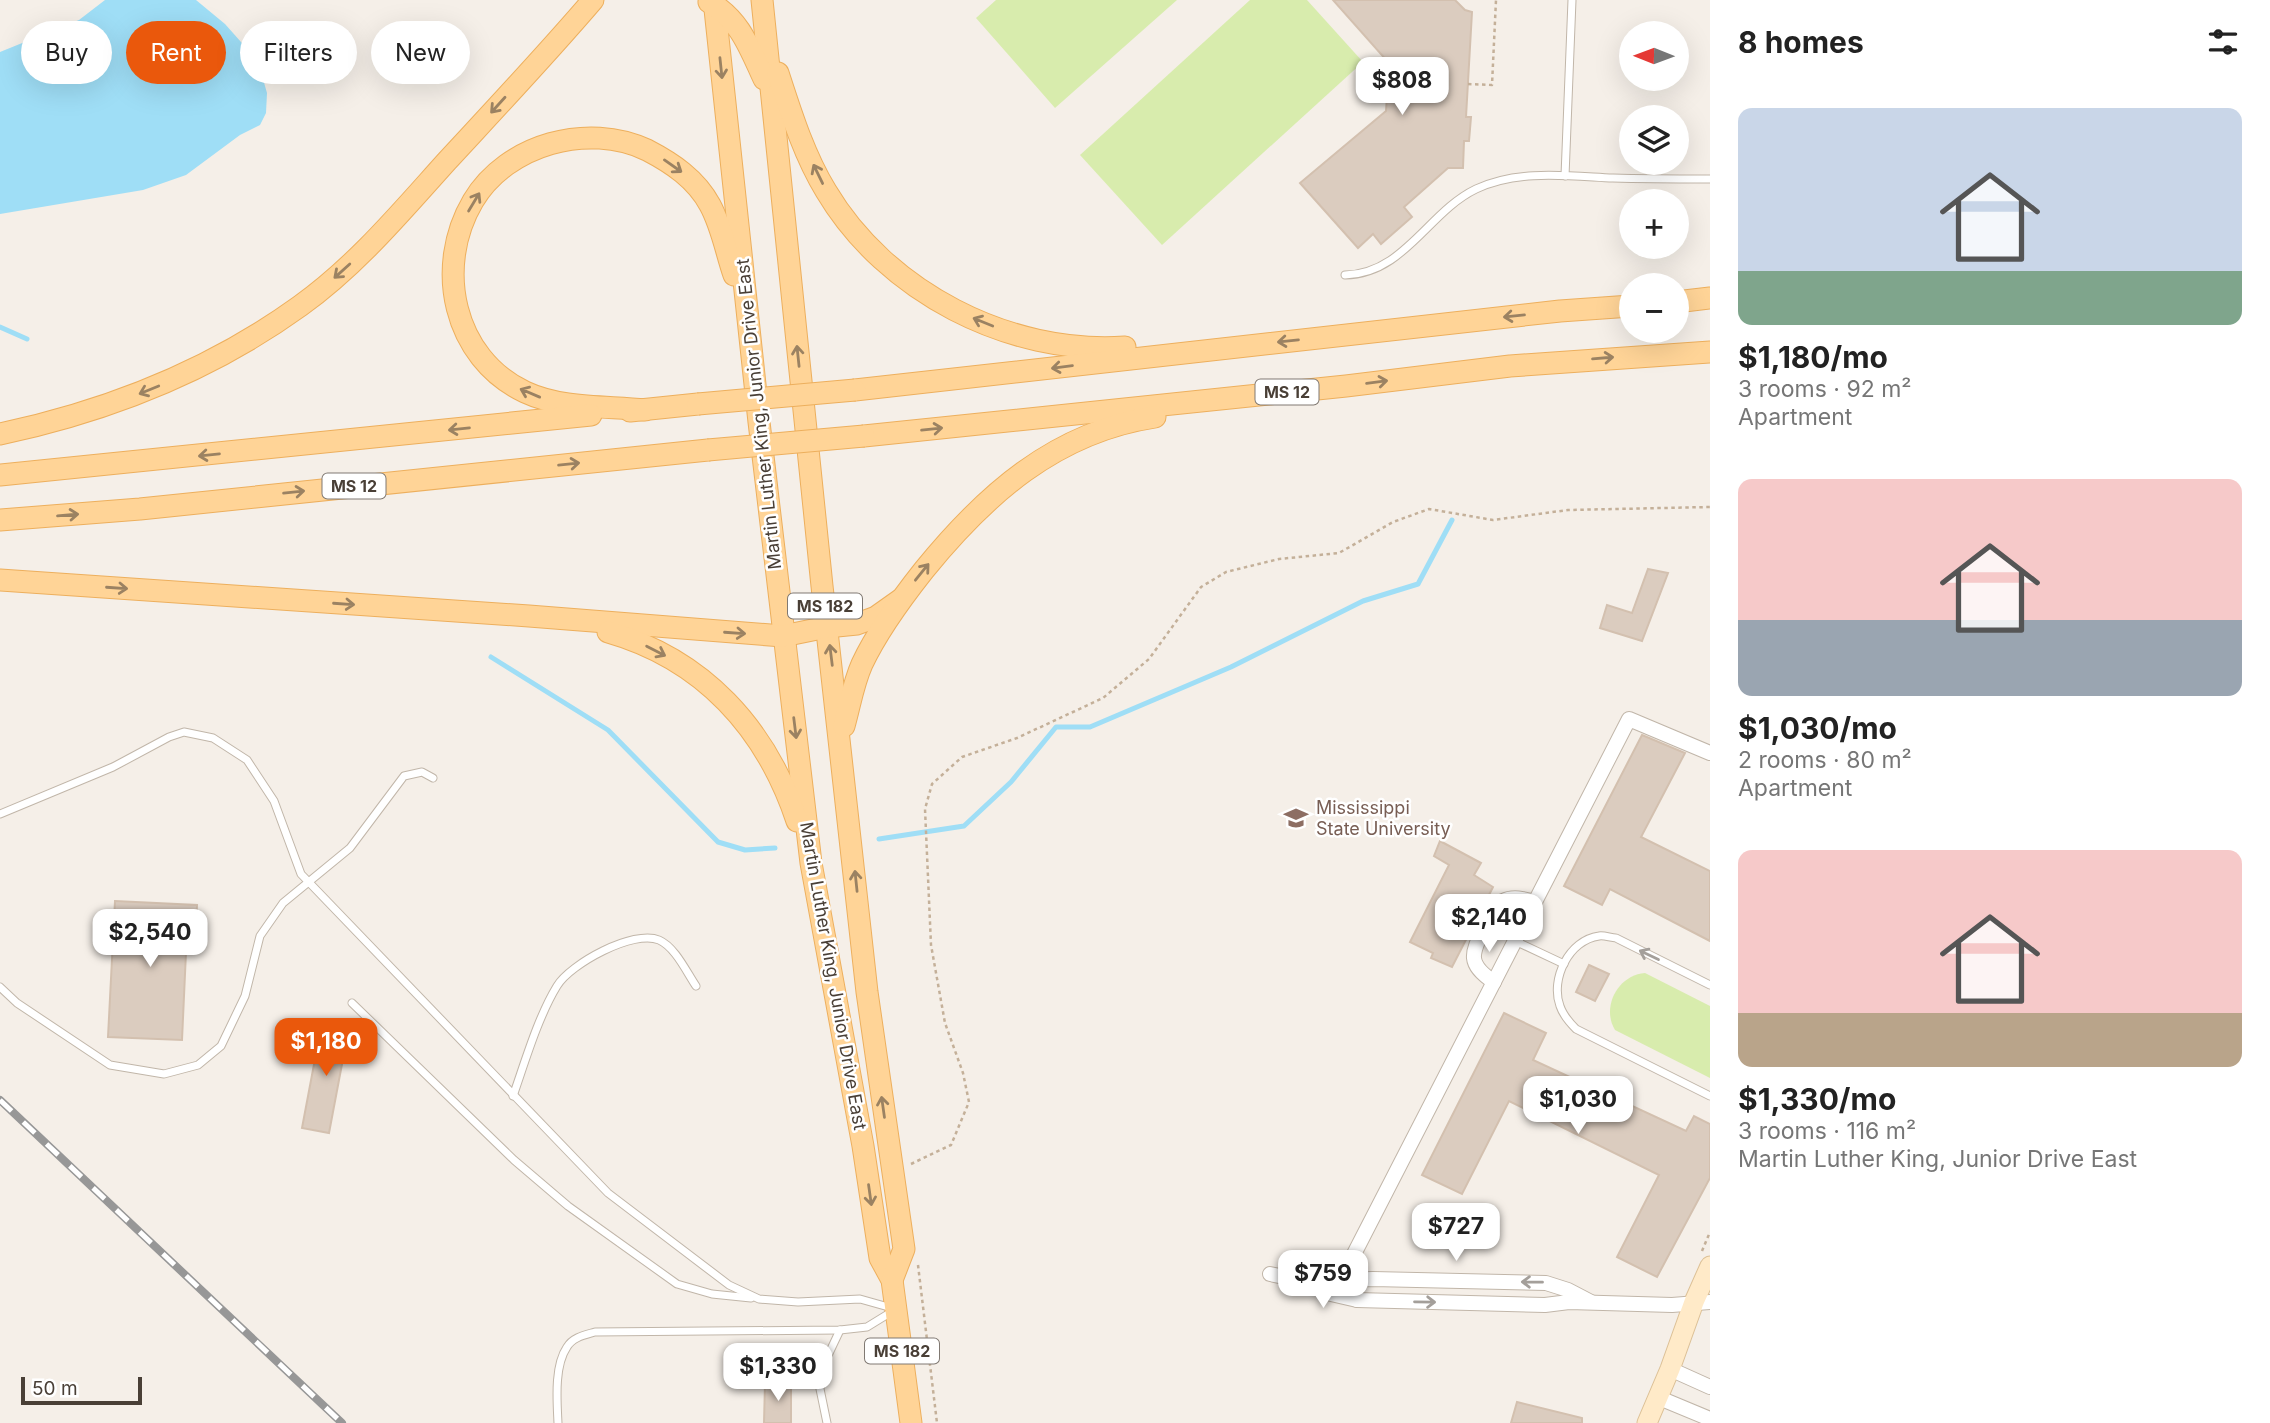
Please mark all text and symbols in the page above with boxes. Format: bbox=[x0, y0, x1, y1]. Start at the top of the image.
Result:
chip: Buy bbox=[21, 21, 112, 84]
chip: Rent bbox=[126, 21, 226, 84]
chip: Filters bbox=[240, 21, 357, 84]
chip: New bbox=[371, 21, 470, 84]
north arrow bbox=[1619, 21, 1689, 91]
map controls bbox=[1619, 21, 1689, 343]
icon: filters bbox=[2204, 23, 2242, 61]
text: 8 homes bbox=[1738, 24, 1864, 60]
one-way arrow bbox=[715, 56, 728, 79]
pin: $808 bbox=[1361, 58, 1443, 117]
text: $808 bbox=[1372, 66, 1432, 94]
one-way arrow bbox=[490, 96, 506, 114]
button: layers bbox=[1619, 105, 1689, 175]
icon: home bbox=[1927, 154, 2053, 280]
one-way arrow bbox=[663, 159, 682, 173]
one-way arrow bbox=[810, 164, 824, 185]
button: + bbox=[1619, 189, 1689, 259]
one-way arrow bbox=[467, 193, 481, 213]
street label: Martin Luther King, Junior Drive East bbox=[732, 258, 785, 570]
one-way arrow bbox=[333, 263, 351, 279]
button: − bbox=[1619, 273, 1689, 343]
one-way arrow bbox=[1503, 310, 1526, 323]
one-way arrow bbox=[973, 315, 995, 328]
one-way arrow bbox=[1277, 335, 1300, 348]
text: $1,180/mo bbox=[1738, 339, 1888, 375]
one-way arrow bbox=[791, 345, 804, 368]
one-way arrow bbox=[1591, 351, 1614, 364]
one-way arrow bbox=[1051, 360, 1074, 373]
text: 3 rooms · 92 m² bbox=[1738, 375, 1911, 403]
one-way arrow bbox=[1365, 376, 1388, 389]
road number: MS 12 bbox=[1256, 380, 1318, 404]
one-way arrow bbox=[139, 384, 161, 397]
one-way arrow bbox=[519, 386, 541, 399]
text: Apartment bbox=[1738, 403, 1852, 431]
one-way arrow bbox=[920, 422, 942, 435]
one-way arrow bbox=[449, 423, 471, 436]
one-way arrow bbox=[198, 449, 221, 462]
one-way arrow bbox=[558, 457, 580, 470]
road number: MS 12 bbox=[322, 474, 386, 499]
one-way arrow bbox=[283, 486, 305, 499]
one-way arrow bbox=[56, 508, 79, 521]
icon: home bbox=[1927, 525, 2053, 651]
one-way arrow bbox=[915, 564, 930, 582]
one-way arrow bbox=[105, 582, 128, 595]
road number: MS 182 bbox=[788, 594, 862, 618]
one-way arrow bbox=[332, 598, 355, 611]
one-way arrow bbox=[723, 627, 746, 640]
one-way arrow bbox=[824, 644, 837, 667]
one-way arrow bbox=[645, 645, 666, 659]
text: $1,030/mo bbox=[1738, 710, 1897, 746]
one-way arrow bbox=[788, 717, 801, 739]
text: 2 rooms · 80 m² bbox=[1738, 746, 1912, 774]
text: Apartment bbox=[1738, 774, 1852, 802]
place label: Mississippi State University bbox=[1316, 797, 1451, 839]
school or university icon: Mississippi State University bbox=[1282, 804, 1310, 832]
street label: Martin Luther King, Junior Drive East bbox=[796, 820, 871, 1132]
one-way arrow bbox=[849, 870, 862, 893]
pin: $2,140 bbox=[1432, 894, 1546, 954]
icon: home bbox=[1927, 896, 2053, 1022]
text: $2,140 bbox=[1451, 903, 1527, 931]
pin: $2,540 bbox=[93, 909, 207, 969]
text: $2,540 bbox=[109, 918, 191, 946]
one-way arrow bbox=[1639, 947, 1660, 961]
pin: $1,180 bbox=[269, 1018, 383, 1078]
text: $1,180 bbox=[291, 1027, 361, 1055]
pin: $1,030 bbox=[1521, 1076, 1635, 1136]
text: $1,330/mo bbox=[1738, 1081, 1896, 1117]
text: $1,030 bbox=[1539, 1085, 1617, 1113]
one-way arrow bbox=[877, 1096, 890, 1119]
text: 3 rooms · 116 m² bbox=[1738, 1117, 1916, 1145]
text: Martin Luther King, Junior Drive East bbox=[1738, 1145, 2137, 1173]
one-way arrow bbox=[864, 1183, 877, 1205]
pin: $727 bbox=[1415, 1204, 1497, 1263]
text: $727 bbox=[1428, 1212, 1484, 1240]
pin: $759 bbox=[1282, 1250, 1364, 1310]
text: $759 bbox=[1294, 1259, 1352, 1287]
one-way arrow bbox=[1520, 1276, 1543, 1289]
one-way arrow bbox=[1413, 1295, 1436, 1309]
road number: MS 182 bbox=[865, 1338, 939, 1364]
pin: $1,330 bbox=[721, 1344, 835, 1403]
text: $1,330 bbox=[739, 1352, 817, 1380]
scale bar bbox=[21, 1374, 142, 1406]
text: 50 m bbox=[32, 1377, 78, 1400]

